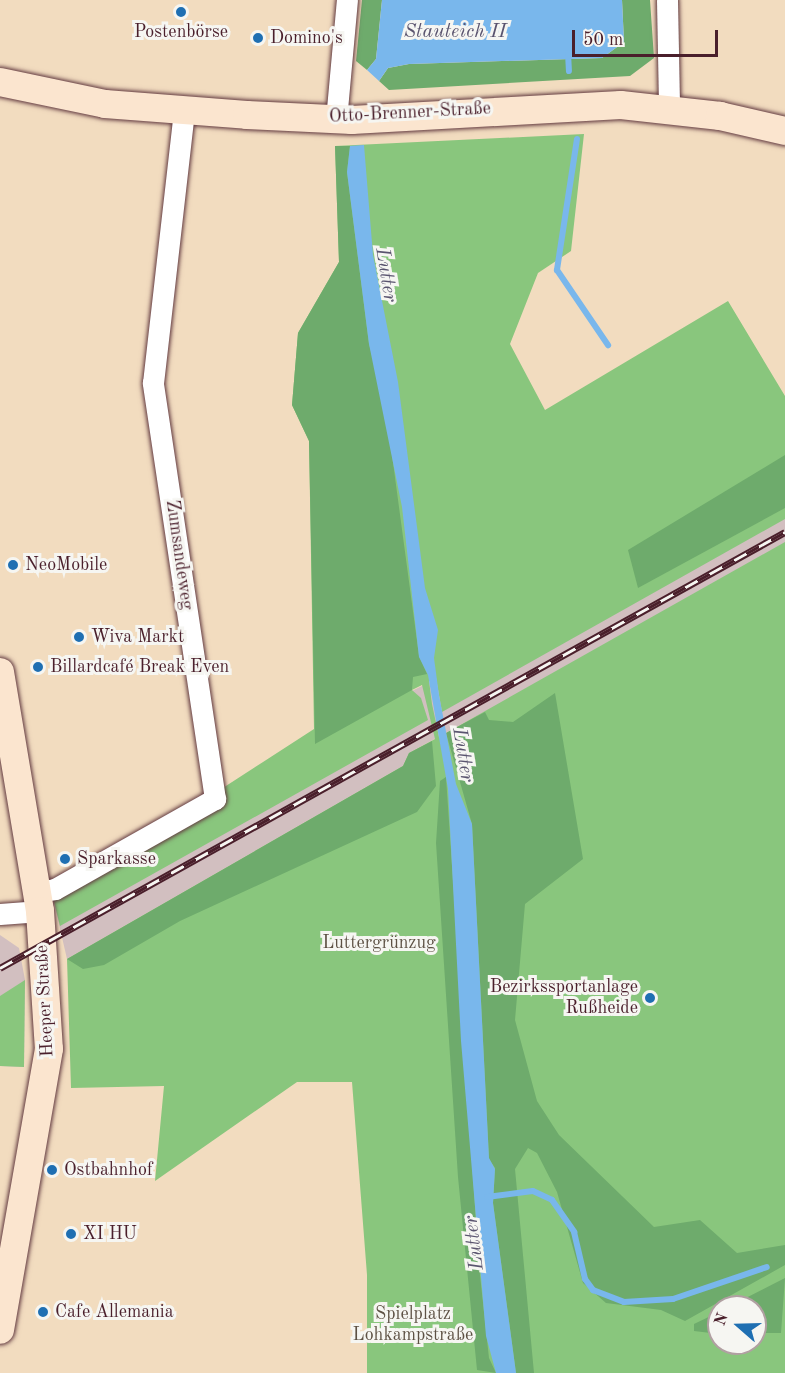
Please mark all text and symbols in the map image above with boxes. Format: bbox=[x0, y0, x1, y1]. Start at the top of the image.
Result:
marker: Postenbörse bbox=[174, 5, 188, 19]
scale bar bbox=[575, 18, 720, 56]
water label: Stauteich II bbox=[404, 20, 506, 44]
place label: Postenbörse bbox=[134, 21, 228, 43]
place label: Domino's bbox=[270, 27, 343, 49]
marker: Domino's bbox=[251, 31, 265, 45]
text: 50 m bbox=[583, 31, 623, 49]
street label: Otto-Brenner-Straße bbox=[328, 98, 492, 128]
water label: Lutter bbox=[369, 246, 401, 304]
street label: Zumsandeweg bbox=[161, 499, 197, 611]
place label: NeoMobile bbox=[25, 554, 107, 576]
marker: NeoMobile bbox=[6, 558, 20, 572]
place label: Wiva Markt bbox=[91, 626, 184, 648]
marker: Wiva Markt bbox=[72, 630, 86, 644]
place label: Billardcafé Break Even bbox=[50, 656, 229, 678]
marker: Billardcafé Break Even bbox=[31, 660, 45, 674]
water label: Lutter bbox=[446, 726, 478, 784]
place label: Sparkasse bbox=[77, 848, 156, 870]
marker: Sparkasse bbox=[58, 852, 72, 866]
park label: Luttergrünzug bbox=[322, 932, 436, 954]
street label: Heeper Straße bbox=[31, 944, 59, 1058]
place label: Bezirkssportanlage Rußheide bbox=[490, 977, 638, 1020]
marker: Bezirkssportanlage Rußheide bbox=[643, 991, 657, 1005]
place label: Ostbahnhof bbox=[64, 1159, 153, 1181]
marker: Ostbahnhof bbox=[45, 1163, 59, 1177]
water label: Lutter bbox=[460, 1214, 490, 1272]
place label: XI HU bbox=[83, 1223, 137, 1245]
marker: XI HU bbox=[64, 1227, 78, 1241]
north arrow bbox=[707, 1295, 767, 1355]
place label: Cafe Allemania bbox=[55, 1301, 174, 1323]
park label: Spielplatz Lohkampstraße bbox=[353, 1304, 473, 1346]
marker: Cafe Allemania bbox=[36, 1305, 50, 1319]
text: N bbox=[712, 1311, 732, 1328]

